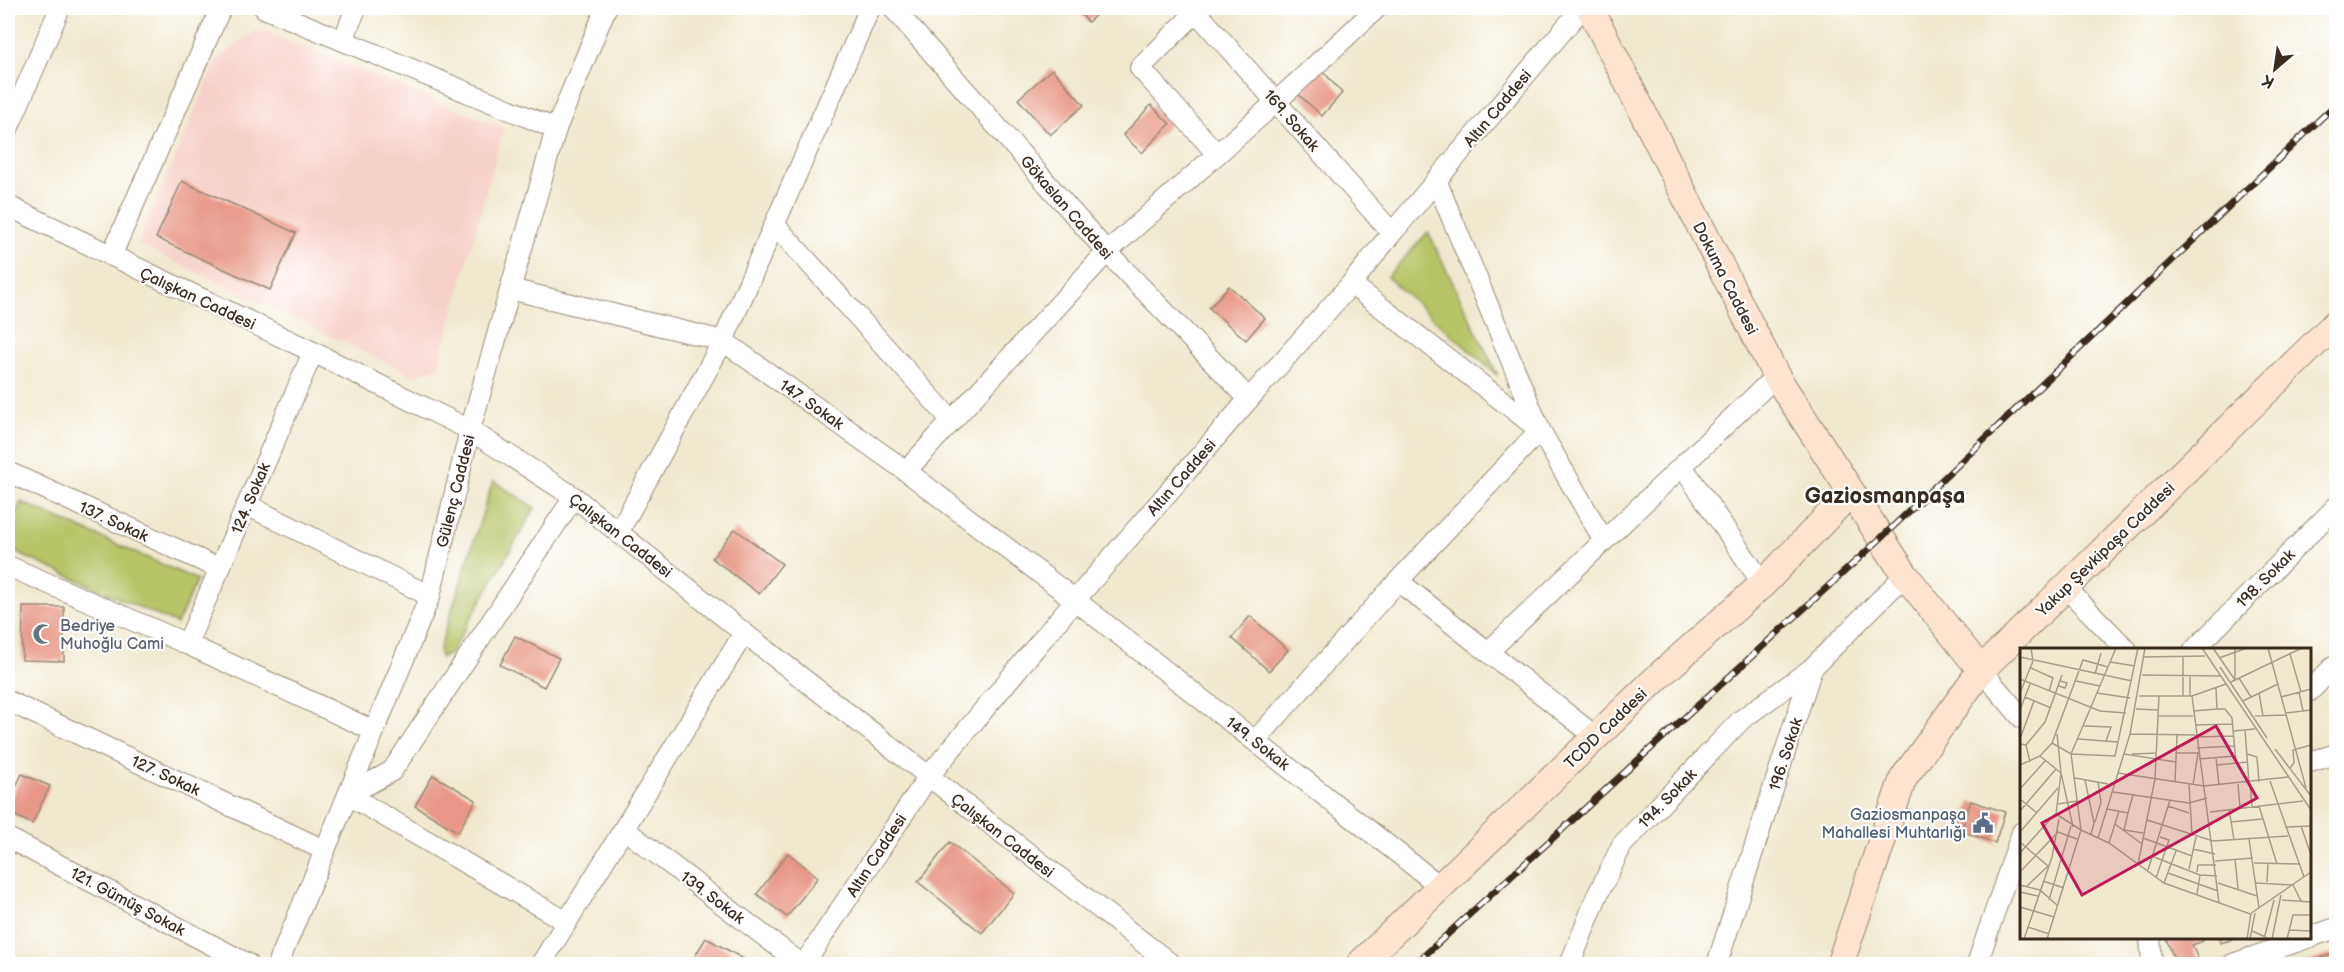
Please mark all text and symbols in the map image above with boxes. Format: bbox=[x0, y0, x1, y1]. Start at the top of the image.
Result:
north arrow bbox=[2245, 39, 2305, 99]
street label: Altın Caddesi bbox=[1460, 66, 1536, 152]
text: K bbox=[2259, 70, 2278, 92]
street label: 169. Sokak bbox=[1259, 86, 1323, 156]
street label: Gökaslan Caddesi bbox=[1016, 152, 1116, 264]
street label: Dokuma Caddesi bbox=[1688, 219, 1761, 338]
street label: Çalışkan Caddesi bbox=[136, 264, 258, 335]
street label: 147. Sokak bbox=[775, 376, 847, 434]
street label: Gülenç Caddesi bbox=[433, 433, 480, 550]
street label: Altın Caddesi bbox=[1144, 436, 1221, 520]
street label: 124. Sokak bbox=[228, 460, 275, 537]
street label: Yakup Şevkipaşa Caddesi bbox=[2032, 479, 2179, 622]
district label: Gaziosmanpaşa bbox=[1805, 483, 1965, 510]
street label: Çalışkan Caddesi bbox=[565, 490, 675, 582]
street label: 137. Sokak bbox=[76, 498, 151, 547]
street label: 198. Sokak bbox=[2233, 546, 2299, 612]
place label: Bedriye Muhoğlu Cami bbox=[60, 617, 164, 654]
mosque icon: Bedriye Muhoğlu Cami bbox=[31, 622, 55, 646]
inset map bbox=[2020, 648, 2311, 939]
street label: TCDD Caddesi bbox=[1561, 685, 1651, 773]
street label: 149. Sokak bbox=[1221, 713, 1293, 775]
street label: 196. Sokak bbox=[1766, 715, 1807, 793]
street label: 127. Sokak bbox=[128, 752, 203, 801]
street label: 194. Sokak bbox=[1635, 765, 1701, 833]
street label: Çalışkan Caddesi bbox=[947, 790, 1057, 882]
place label: Gaziosmanpaşa Mahallesi Muhtarlığı bbox=[1822, 806, 1966, 843]
street label: Altın Caddesi bbox=[843, 811, 911, 901]
public building icon: Gaziosmanpaşa Mahallesi Muhtarlığı bbox=[1971, 811, 1995, 835]
street label: 121. Gümüş Sokak bbox=[67, 864, 188, 941]
street label: 139. Sokak bbox=[676, 868, 748, 929]

